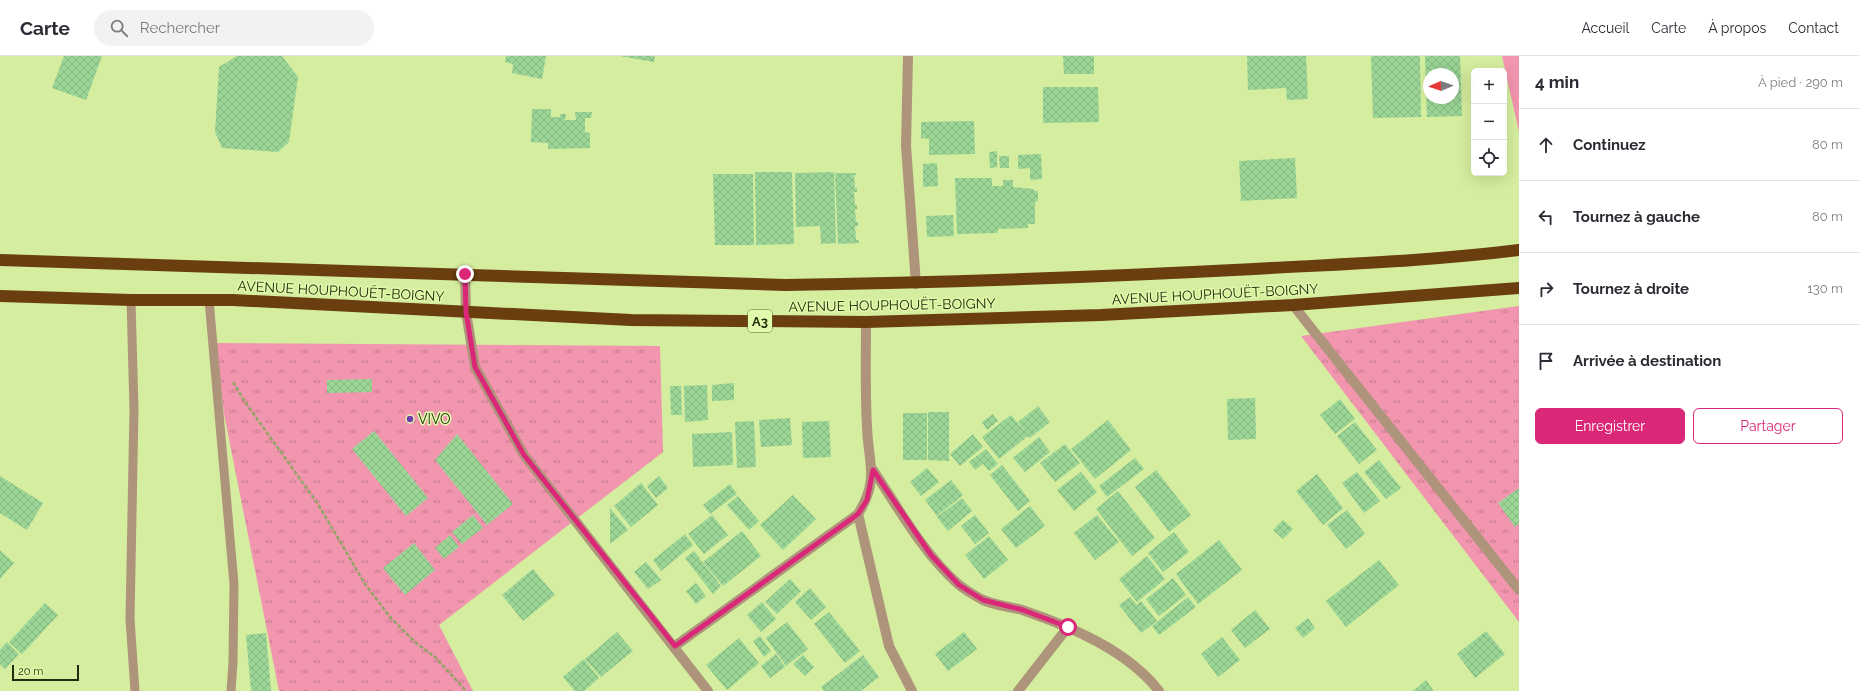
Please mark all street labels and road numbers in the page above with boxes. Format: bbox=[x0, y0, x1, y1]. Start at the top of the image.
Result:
street label: AVENUE HOUPHOUËT-BOIGNY bbox=[237, 276, 445, 304]
street label: AVENUE HOUPHOUËT-BOIGNY bbox=[1111, 279, 1319, 307]
street label: AVENUE HOUPHOUËT-BOIGNY bbox=[788, 293, 996, 315]
road number: A3 bbox=[748, 310, 772, 332]

